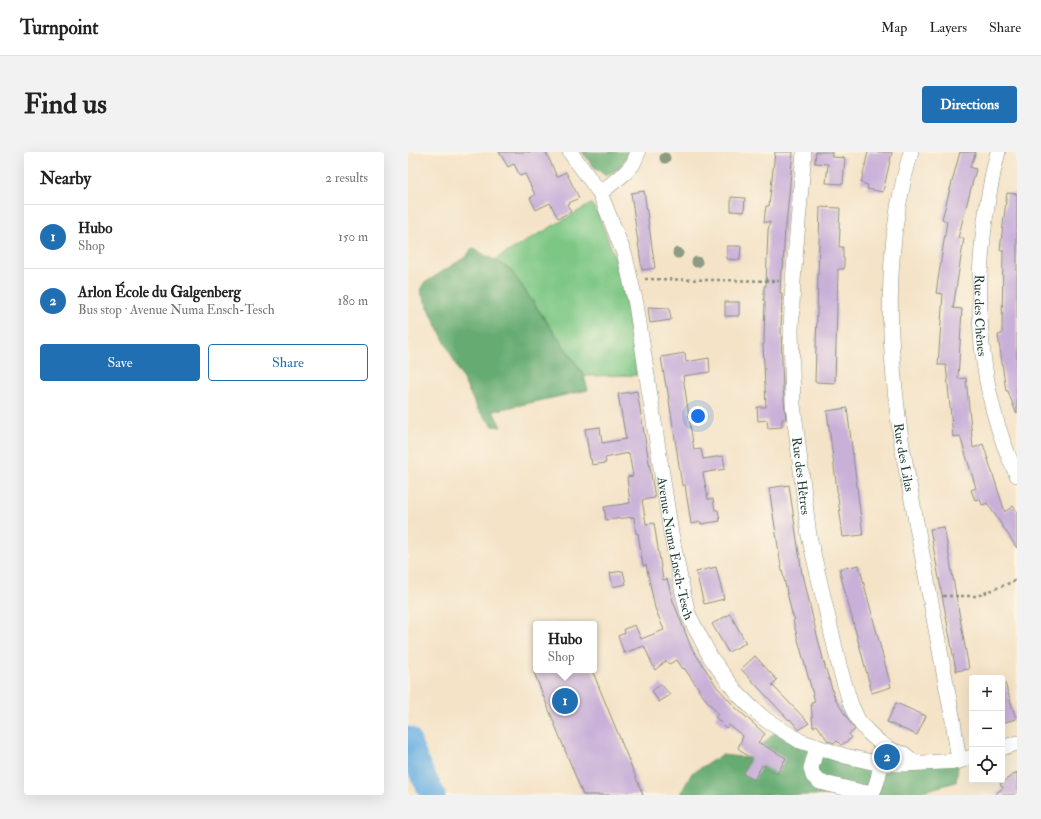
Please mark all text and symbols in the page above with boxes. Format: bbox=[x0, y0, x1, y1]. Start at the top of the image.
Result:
text: Turnpoint bbox=[20, 16, 98, 40]
text: Map bbox=[881, 19, 907, 36]
text: Layers bbox=[929, 19, 967, 36]
text: Share bbox=[989, 19, 1021, 36]
button: Directions bbox=[922, 86, 1017, 123]
text: Find us bbox=[24, 87, 107, 122]
text: Nearby bbox=[40, 168, 91, 189]
text: 2 results bbox=[325, 170, 368, 186]
text: Hubo bbox=[78, 219, 112, 238]
text: 1 bbox=[51, 229, 55, 245]
text: 150 m bbox=[338, 229, 368, 245]
text: Shop bbox=[78, 238, 105, 254]
street label: Rue des Chênes bbox=[971, 274, 990, 358]
text: Arlon École du Galgenberg bbox=[78, 283, 241, 302]
text: 2 bbox=[50, 293, 56, 309]
text: 180 m bbox=[338, 293, 368, 309]
text: Bus stop · Avenue Numa Ensch-Tesch bbox=[78, 302, 275, 318]
button: Save bbox=[40, 344, 200, 381]
button: Share bbox=[208, 344, 368, 381]
your location bbox=[688, 406, 708, 426]
street label: Rue des Lilas bbox=[890, 422, 917, 493]
street label: Rue des Hêtres bbox=[788, 436, 813, 516]
street label: Avenue Numa Ensch-Tesch bbox=[653, 475, 697, 623]
popup bbox=[533, 621, 597, 673]
text: Hubo bbox=[548, 630, 582, 649]
text: Shop bbox=[548, 649, 575, 665]
map controls bbox=[969, 675, 1005, 783]
button: + bbox=[969, 675, 1005, 711]
pin: 1 bbox=[552, 686, 578, 716]
button: − bbox=[969, 711, 1005, 747]
pin: 2 bbox=[874, 742, 900, 772]
button: locate bbox=[969, 747, 1005, 783]

